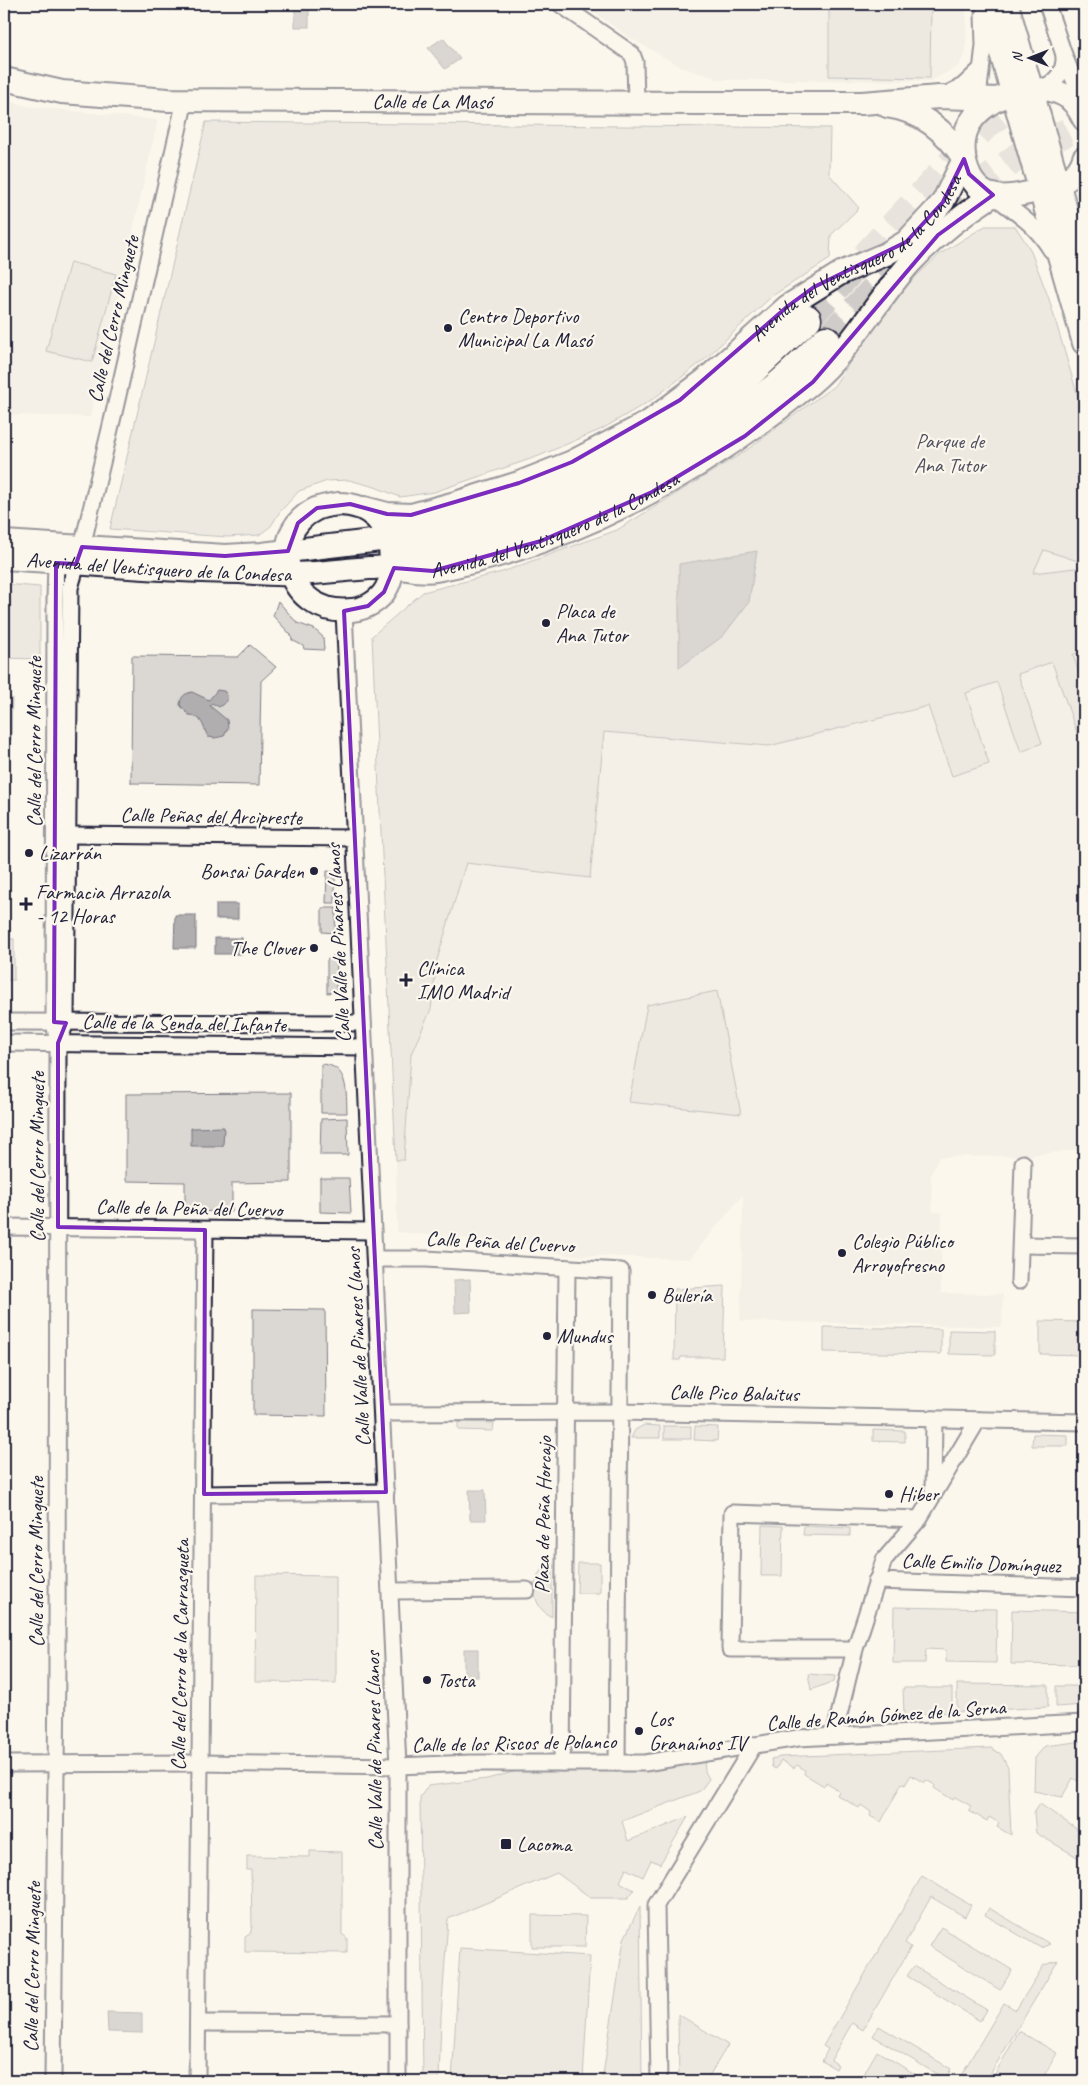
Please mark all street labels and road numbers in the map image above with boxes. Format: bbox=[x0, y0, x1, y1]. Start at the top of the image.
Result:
street label: Calle de La Masó bbox=[372, 88, 495, 115]
street label: Avenida del Ventisquero de la Condesa bbox=[744, 169, 968, 347]
street label: Calle del Cerro Minguete bbox=[81, 232, 145, 405]
street label: Avenida del Ventisquero de la Condesa bbox=[428, 465, 685, 584]
street label: Avenida del Ventisquero de la Condesa bbox=[26, 547, 293, 587]
street label: Calle del Cerro Minguete bbox=[21, 656, 47, 827]
street label: Calle Peñas del Arcipreste bbox=[120, 801, 303, 831]
street label: Calle Valle de Pinares Llanos bbox=[320, 841, 356, 1043]
street label: Calle de la Senda del Infante bbox=[82, 1008, 287, 1038]
street label: Calle del Cerro Minguete bbox=[24, 1071, 50, 1242]
street label: Calle de la Peña del Cuervo bbox=[96, 1193, 285, 1223]
street label: Calle Peña del Cuervo bbox=[425, 1225, 577, 1259]
street label: Calle Valle de Pinares Llanos bbox=[340, 1245, 376, 1447]
street label: Calle Pico Balaitus bbox=[669, 1379, 801, 1407]
street label: Plaza de Peña Horcajo bbox=[529, 1435, 557, 1594]
street label: Calle del Cerro Minguete bbox=[23, 1476, 49, 1647]
street label: Calle del Cerro de la Carrasqueta bbox=[165, 1537, 195, 1771]
street label: Calle Emilio Domínguez bbox=[901, 1547, 1062, 1579]
street label: Calle Valle de Pinares Llanos bbox=[359, 1649, 389, 1851]
street label: Calle de Ramón Gómez de la Serna bbox=[766, 1694, 1008, 1736]
street label: Calle de los Riscos de Polanco bbox=[412, 1728, 618, 1758]
street label: Calle del Cerro Minguete bbox=[18, 1880, 47, 2052]

